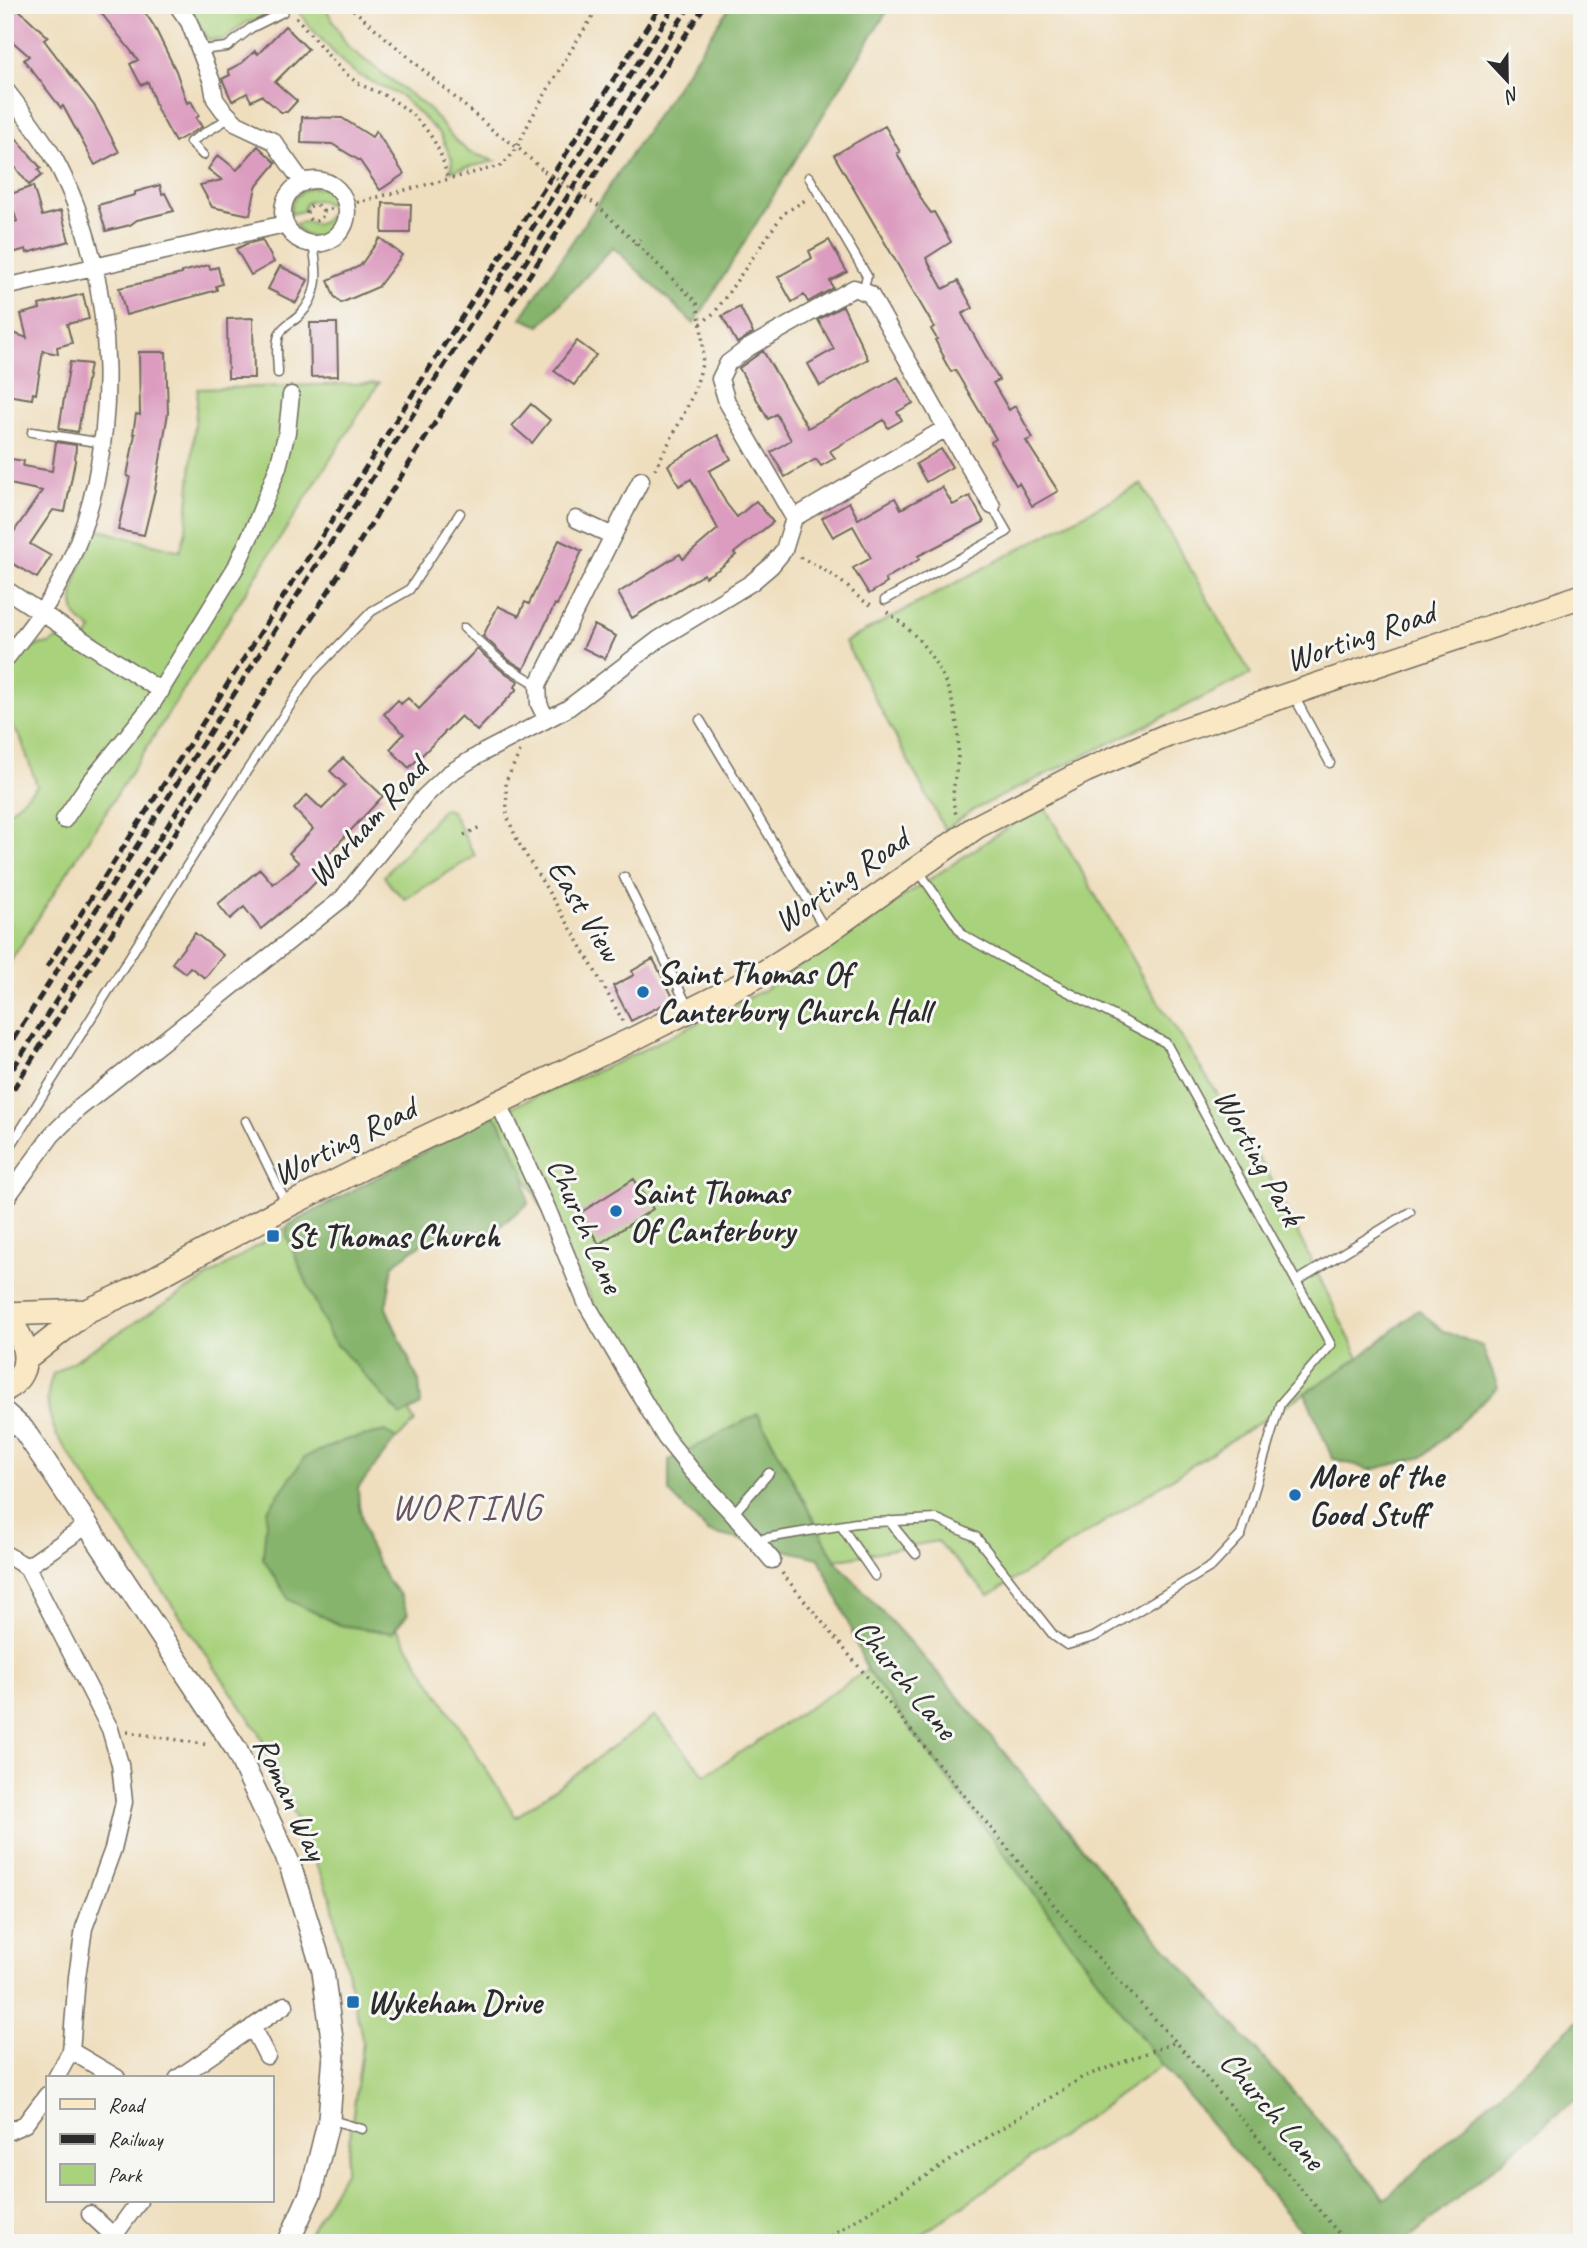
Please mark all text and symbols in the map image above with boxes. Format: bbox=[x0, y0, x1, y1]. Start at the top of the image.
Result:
north arrow bbox=[1472, 46, 1542, 116]
text: N bbox=[1500, 82, 1523, 109]
street label: Worting Road bbox=[1280, 589, 1445, 681]
street label: Warham Road bbox=[297, 744, 440, 896]
street label: Worting Road bbox=[765, 815, 921, 942]
street label: East View bbox=[538, 851, 633, 971]
place label: Saint Thomas Of Canterbury Church Hall bbox=[657, 952, 936, 1032]
marker: Saint Thomas Of Canterbury Church Hall bbox=[635, 984, 651, 1000]
street label: Worting Park bbox=[1204, 1081, 1315, 1235]
street label: Worting Road bbox=[265, 1085, 427, 1195]
street label: Church Lane bbox=[538, 1151, 635, 1301]
place label: Saint Thomas Of Canterbury bbox=[630, 1171, 797, 1251]
marker: Saint Thomas Of Canterbury bbox=[608, 1203, 624, 1219]
place label: St Thomas Church bbox=[287, 1215, 501, 1257]
marker: St Thomas Church bbox=[265, 1228, 281, 1244]
place label: More of the Good Stuff bbox=[1309, 1455, 1446, 1535]
district label: WORTING bbox=[391, 1483, 545, 1530]
marker: More of the Good Stuff bbox=[1287, 1487, 1303, 1503]
street label: Church Lane bbox=[845, 1610, 969, 1750]
street label: Roman Way bbox=[244, 1729, 339, 1869]
place label: Wykeham Drive bbox=[367, 1981, 544, 2023]
marker: Wykeham Drive bbox=[345, 1994, 361, 2010]
street label: Church Lane bbox=[1211, 2042, 1337, 2180]
legend bbox=[46, 2076, 273, 2202]
text: Road bbox=[108, 2092, 147, 2118]
text: Railway bbox=[108, 2126, 164, 2152]
text: Park bbox=[108, 2162, 143, 2188]

